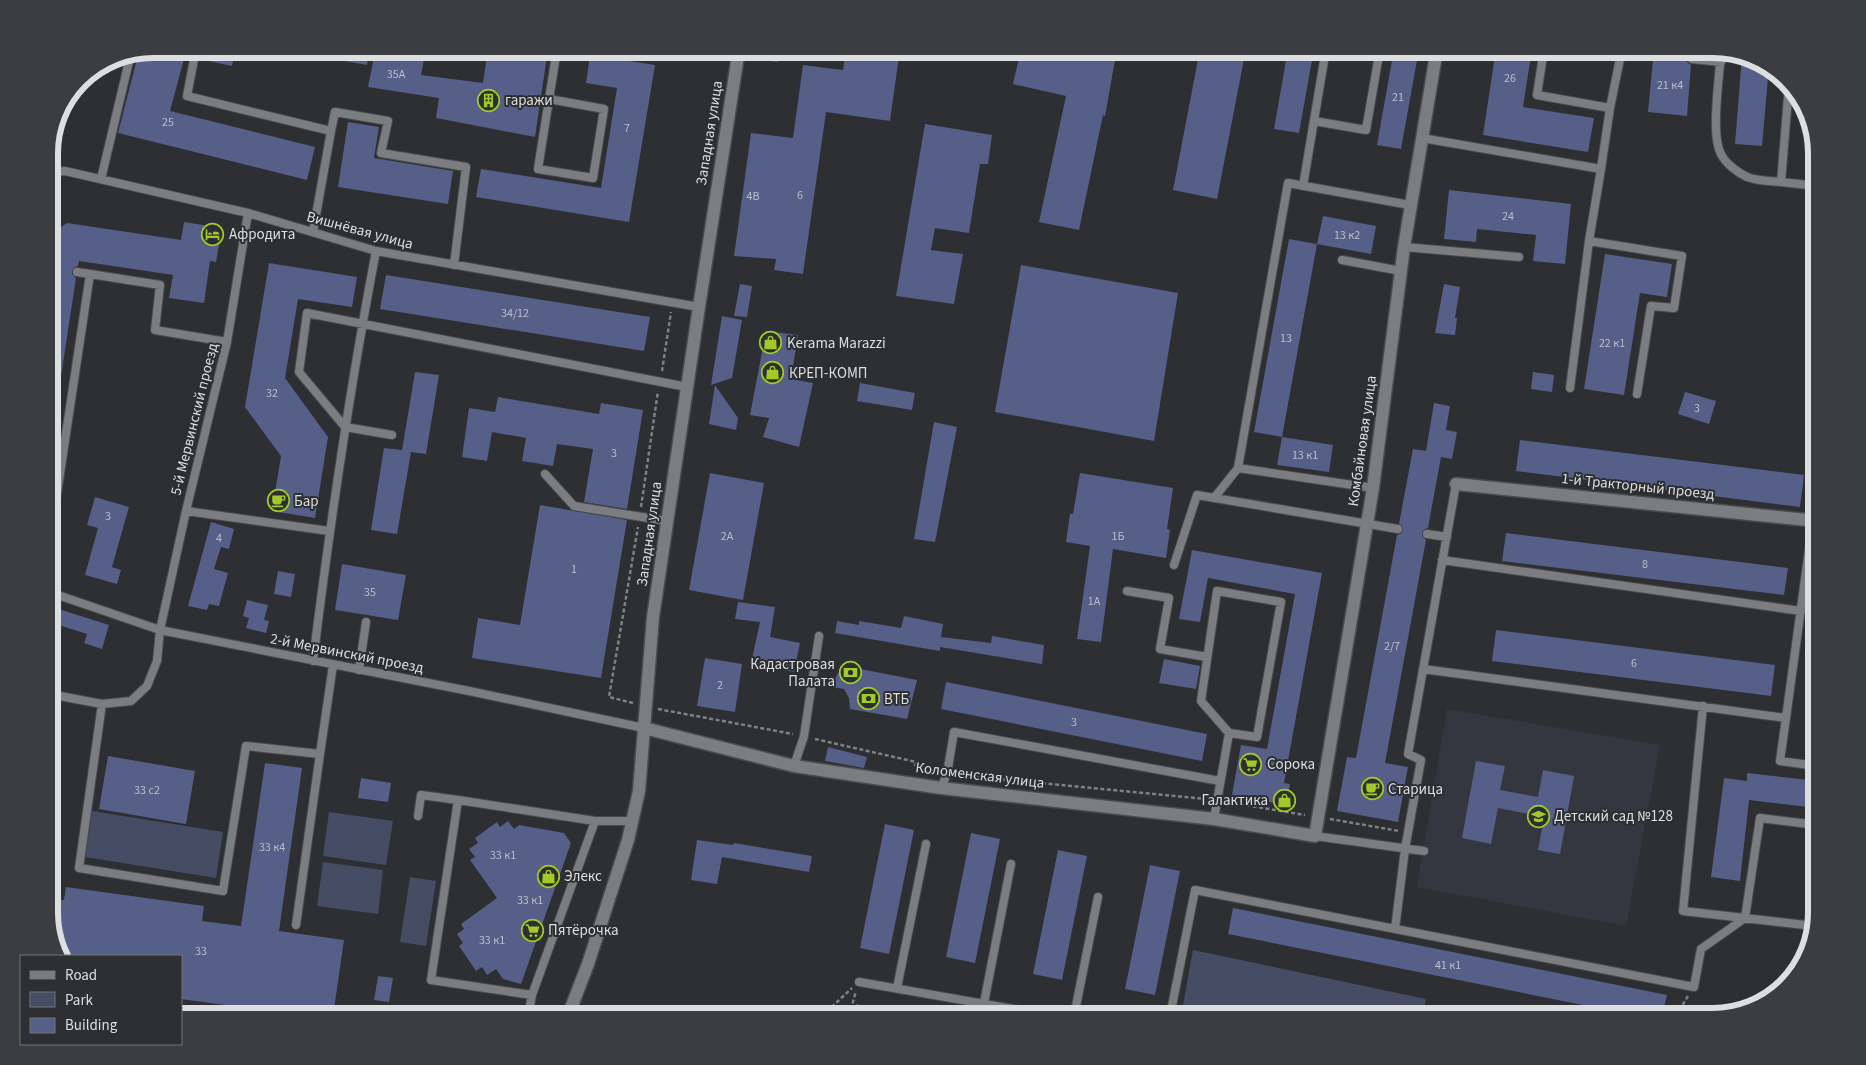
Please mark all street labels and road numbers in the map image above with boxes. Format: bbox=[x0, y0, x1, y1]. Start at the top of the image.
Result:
street label: Западная улица bbox=[691, 79, 728, 187]
street label: Вишнёвая улица bbox=[304, 206, 416, 255]
street label: 5-й Мервинский проезд bbox=[165, 341, 224, 497]
street label: Комбайновая улица bbox=[1343, 374, 1382, 508]
street label: 1-й Тракторный проезд bbox=[1560, 468, 1716, 505]
street label: Западная улица bbox=[632, 480, 667, 588]
street label: 2-й Мервинский проезд bbox=[268, 628, 425, 679]
street label: Коломенская улица bbox=[914, 757, 1046, 794]

